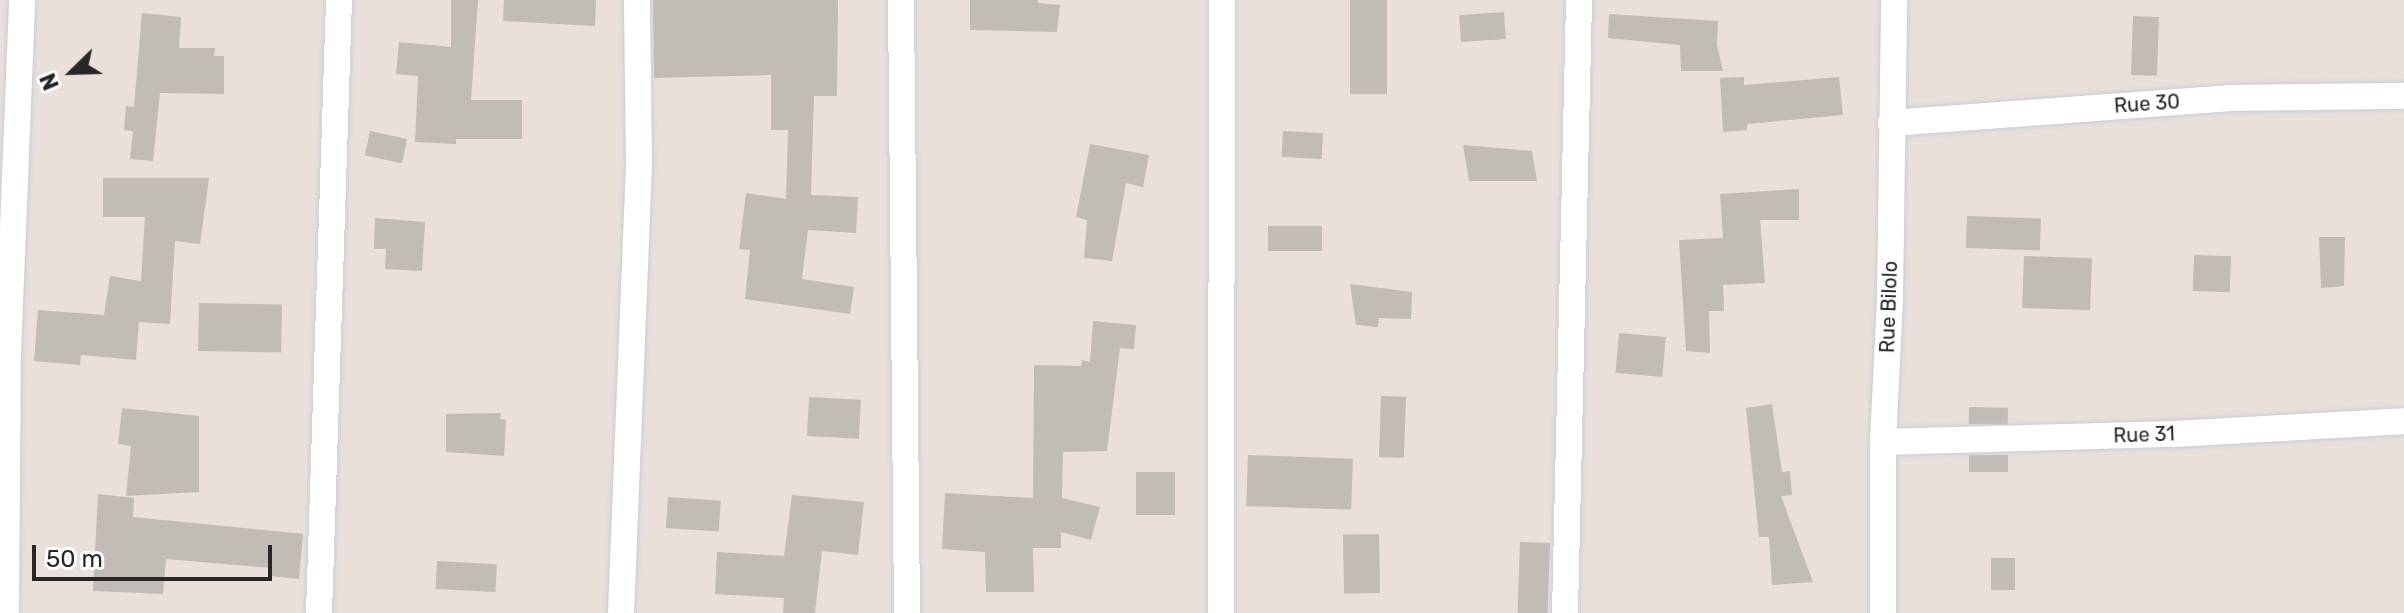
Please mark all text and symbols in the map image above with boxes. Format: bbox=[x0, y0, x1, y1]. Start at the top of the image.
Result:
north arrow bbox=[32, 32, 112, 112]
text: N bbox=[34, 69, 65, 94]
street label: Rue 30 bbox=[2113, 90, 2181, 118]
street label: Rue Bilolo bbox=[1875, 261, 1903, 353]
street label: Rue 31 bbox=[2113, 422, 2175, 448]
scale bar bbox=[36, 529, 276, 579]
text: 50 m bbox=[46, 545, 103, 573]

